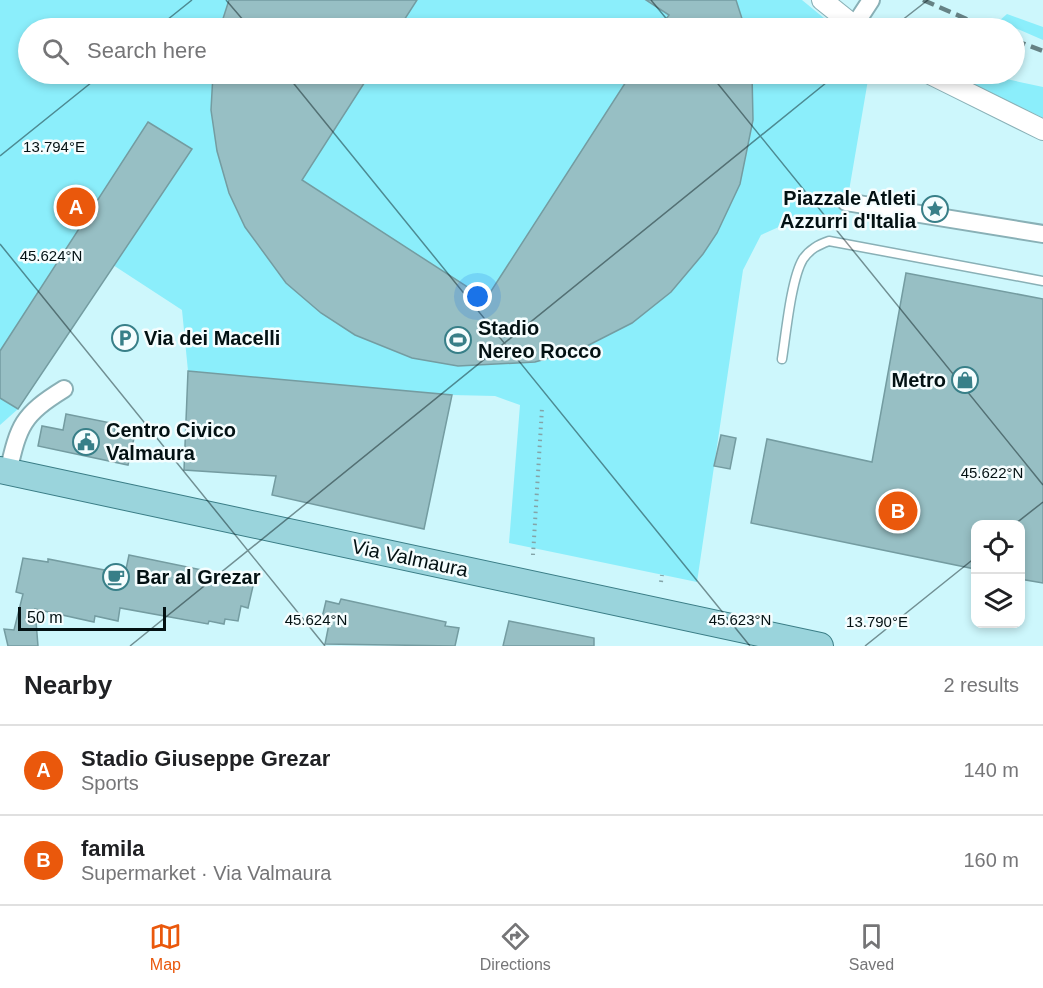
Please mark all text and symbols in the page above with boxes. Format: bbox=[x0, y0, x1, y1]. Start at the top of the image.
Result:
search box bbox=[18, 18, 1025, 84]
icon: search bbox=[39, 35, 72, 68]
text: Search here bbox=[87, 38, 207, 63]
text: 13.794°E bbox=[23, 138, 85, 155]
pin: A bbox=[56, 184, 96, 230]
place label: Piazzale Atleti Azzurri d'Italia bbox=[780, 187, 917, 232]
place icon: Piazzale Atleti Azzurri d'Italia bbox=[920, 194, 950, 224]
text: 45.624°N bbox=[20, 247, 82, 264]
your location bbox=[463, 282, 492, 311]
place label: Stadio Nereo Rocco bbox=[478, 317, 601, 362]
parking icon: Via dei Macelli bbox=[110, 323, 140, 353]
sports icon: Stadio Nereo Rocco bbox=[443, 325, 473, 355]
place label: Via dei Macelli bbox=[144, 327, 280, 349]
shop icon: Metro bbox=[950, 365, 980, 395]
place label: Metro bbox=[892, 369, 946, 391]
place label: Centro Civico Valmaura bbox=[106, 419, 236, 464]
public building icon: Centro Civico Valmaura bbox=[71, 427, 101, 457]
text: 45.622°N bbox=[961, 464, 1023, 481]
pin: B bbox=[878, 488, 918, 534]
map controls bbox=[971, 520, 1025, 628]
button: locate bbox=[971, 520, 1025, 574]
street label: Via Valmaura bbox=[350, 535, 471, 581]
cafe icon: Bar al Grezar bbox=[101, 562, 131, 592]
place label: Bar al Grezar bbox=[136, 566, 261, 588]
button: layers bbox=[971, 574, 1025, 628]
scale bar bbox=[18, 604, 166, 632]
text: 50 m bbox=[27, 609, 63, 626]
text: 45.624°N bbox=[285, 611, 347, 628]
text: 45.623°N bbox=[709, 611, 771, 628]
text: 13.790°E bbox=[846, 613, 908, 630]
text: Nearby bbox=[24, 670, 112, 700]
text: 2 results bbox=[943, 674, 1019, 696]
text: Stadio Giuseppe Grezar bbox=[81, 746, 330, 771]
text: A bbox=[36, 759, 51, 781]
text: 140 m bbox=[963, 759, 1019, 781]
text: Sports bbox=[81, 772, 139, 794]
text: famila bbox=[81, 836, 145, 861]
text: B bbox=[36, 849, 51, 871]
text: 160 m bbox=[963, 849, 1019, 871]
text: Supermarket · Via Valmaura bbox=[81, 862, 331, 884]
tab: Map bbox=[149, 920, 182, 974]
tab: Directions bbox=[480, 920, 551, 974]
tab: Saved bbox=[849, 920, 894, 974]

